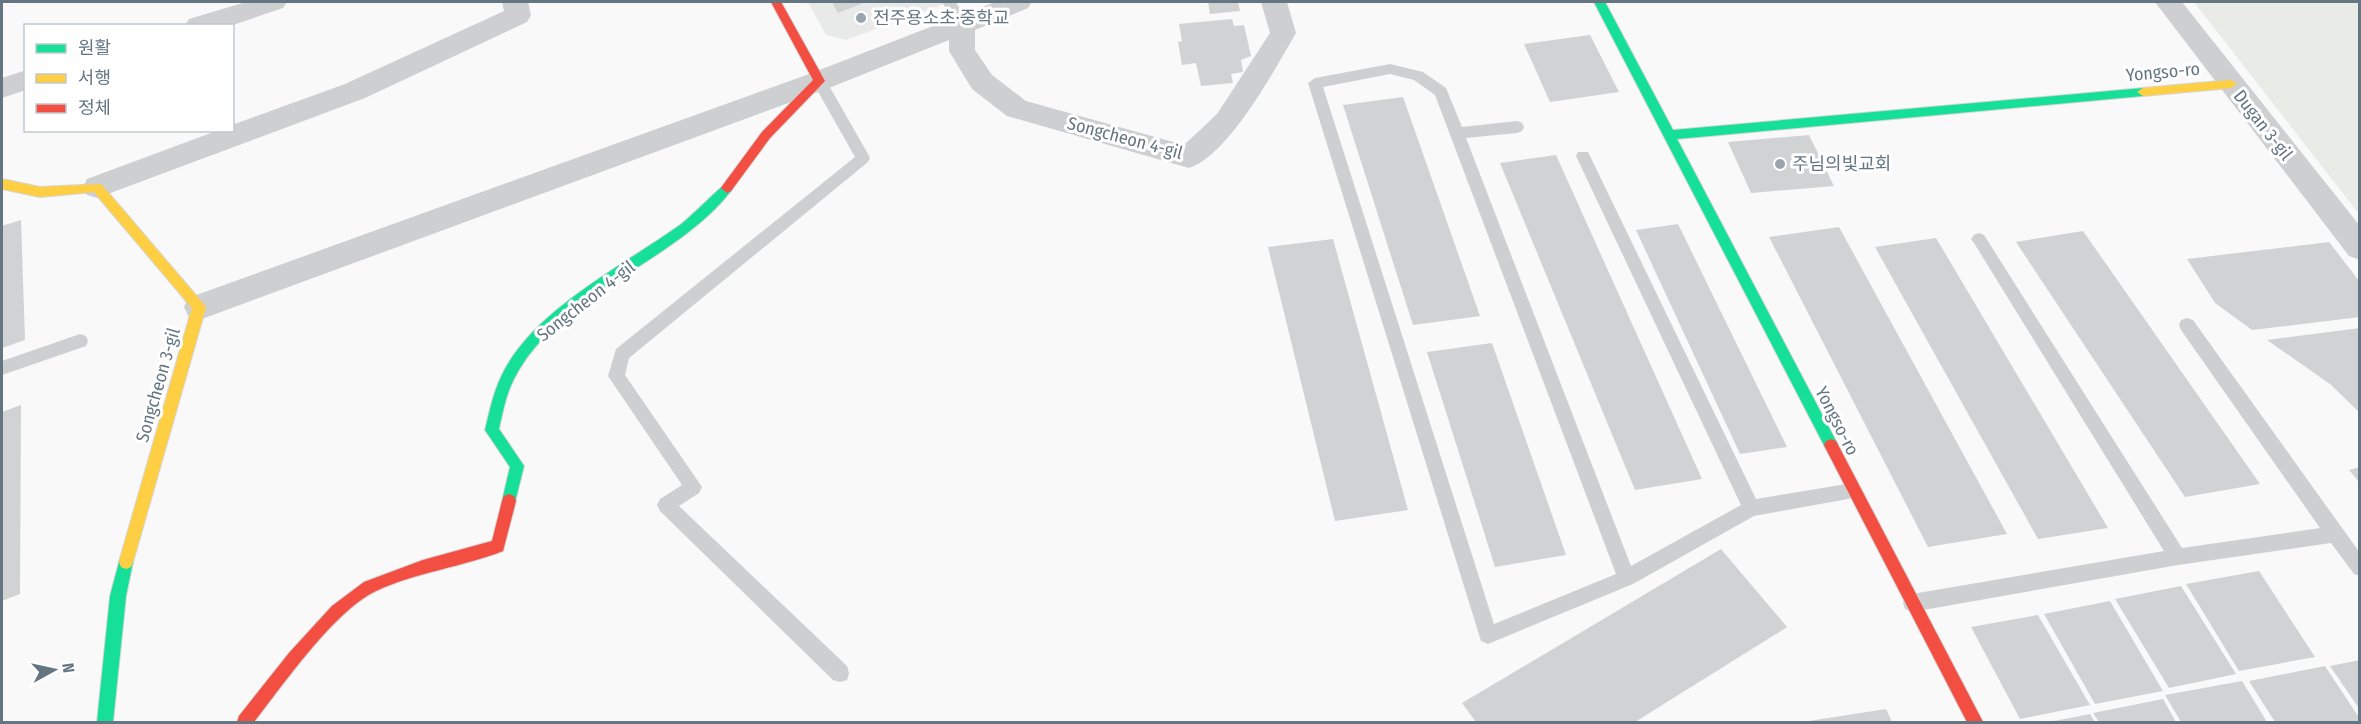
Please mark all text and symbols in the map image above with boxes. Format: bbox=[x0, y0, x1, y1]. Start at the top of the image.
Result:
place label: 전주용소초·중학교 bbox=[873, 7, 1009, 29]
marker: 전주용소초·중학교 bbox=[854, 11, 868, 25]
legend bbox=[24, 24, 234, 132]
text: 원활 bbox=[78, 37, 111, 59]
street label: Yongso-ro bbox=[2125, 58, 2201, 86]
text: 서행 bbox=[78, 67, 111, 89]
street label: Dugan 3-gil bbox=[2229, 86, 2297, 165]
text: 정체 bbox=[78, 97, 111, 119]
street label: Songcheon 4-gil bbox=[1065, 112, 1185, 164]
place label: 주님의빛교회 bbox=[1792, 153, 1891, 175]
marker: 주님의빛교회 bbox=[1773, 157, 1787, 171]
street label: Songcheon 4-gil bbox=[533, 256, 640, 346]
street label: Songcheon 3-gil bbox=[131, 325, 185, 445]
street label: Yongso-ro bbox=[1810, 383, 1864, 459]
north arrow bbox=[24, 640, 84, 700]
text: N bbox=[58, 662, 78, 674]

